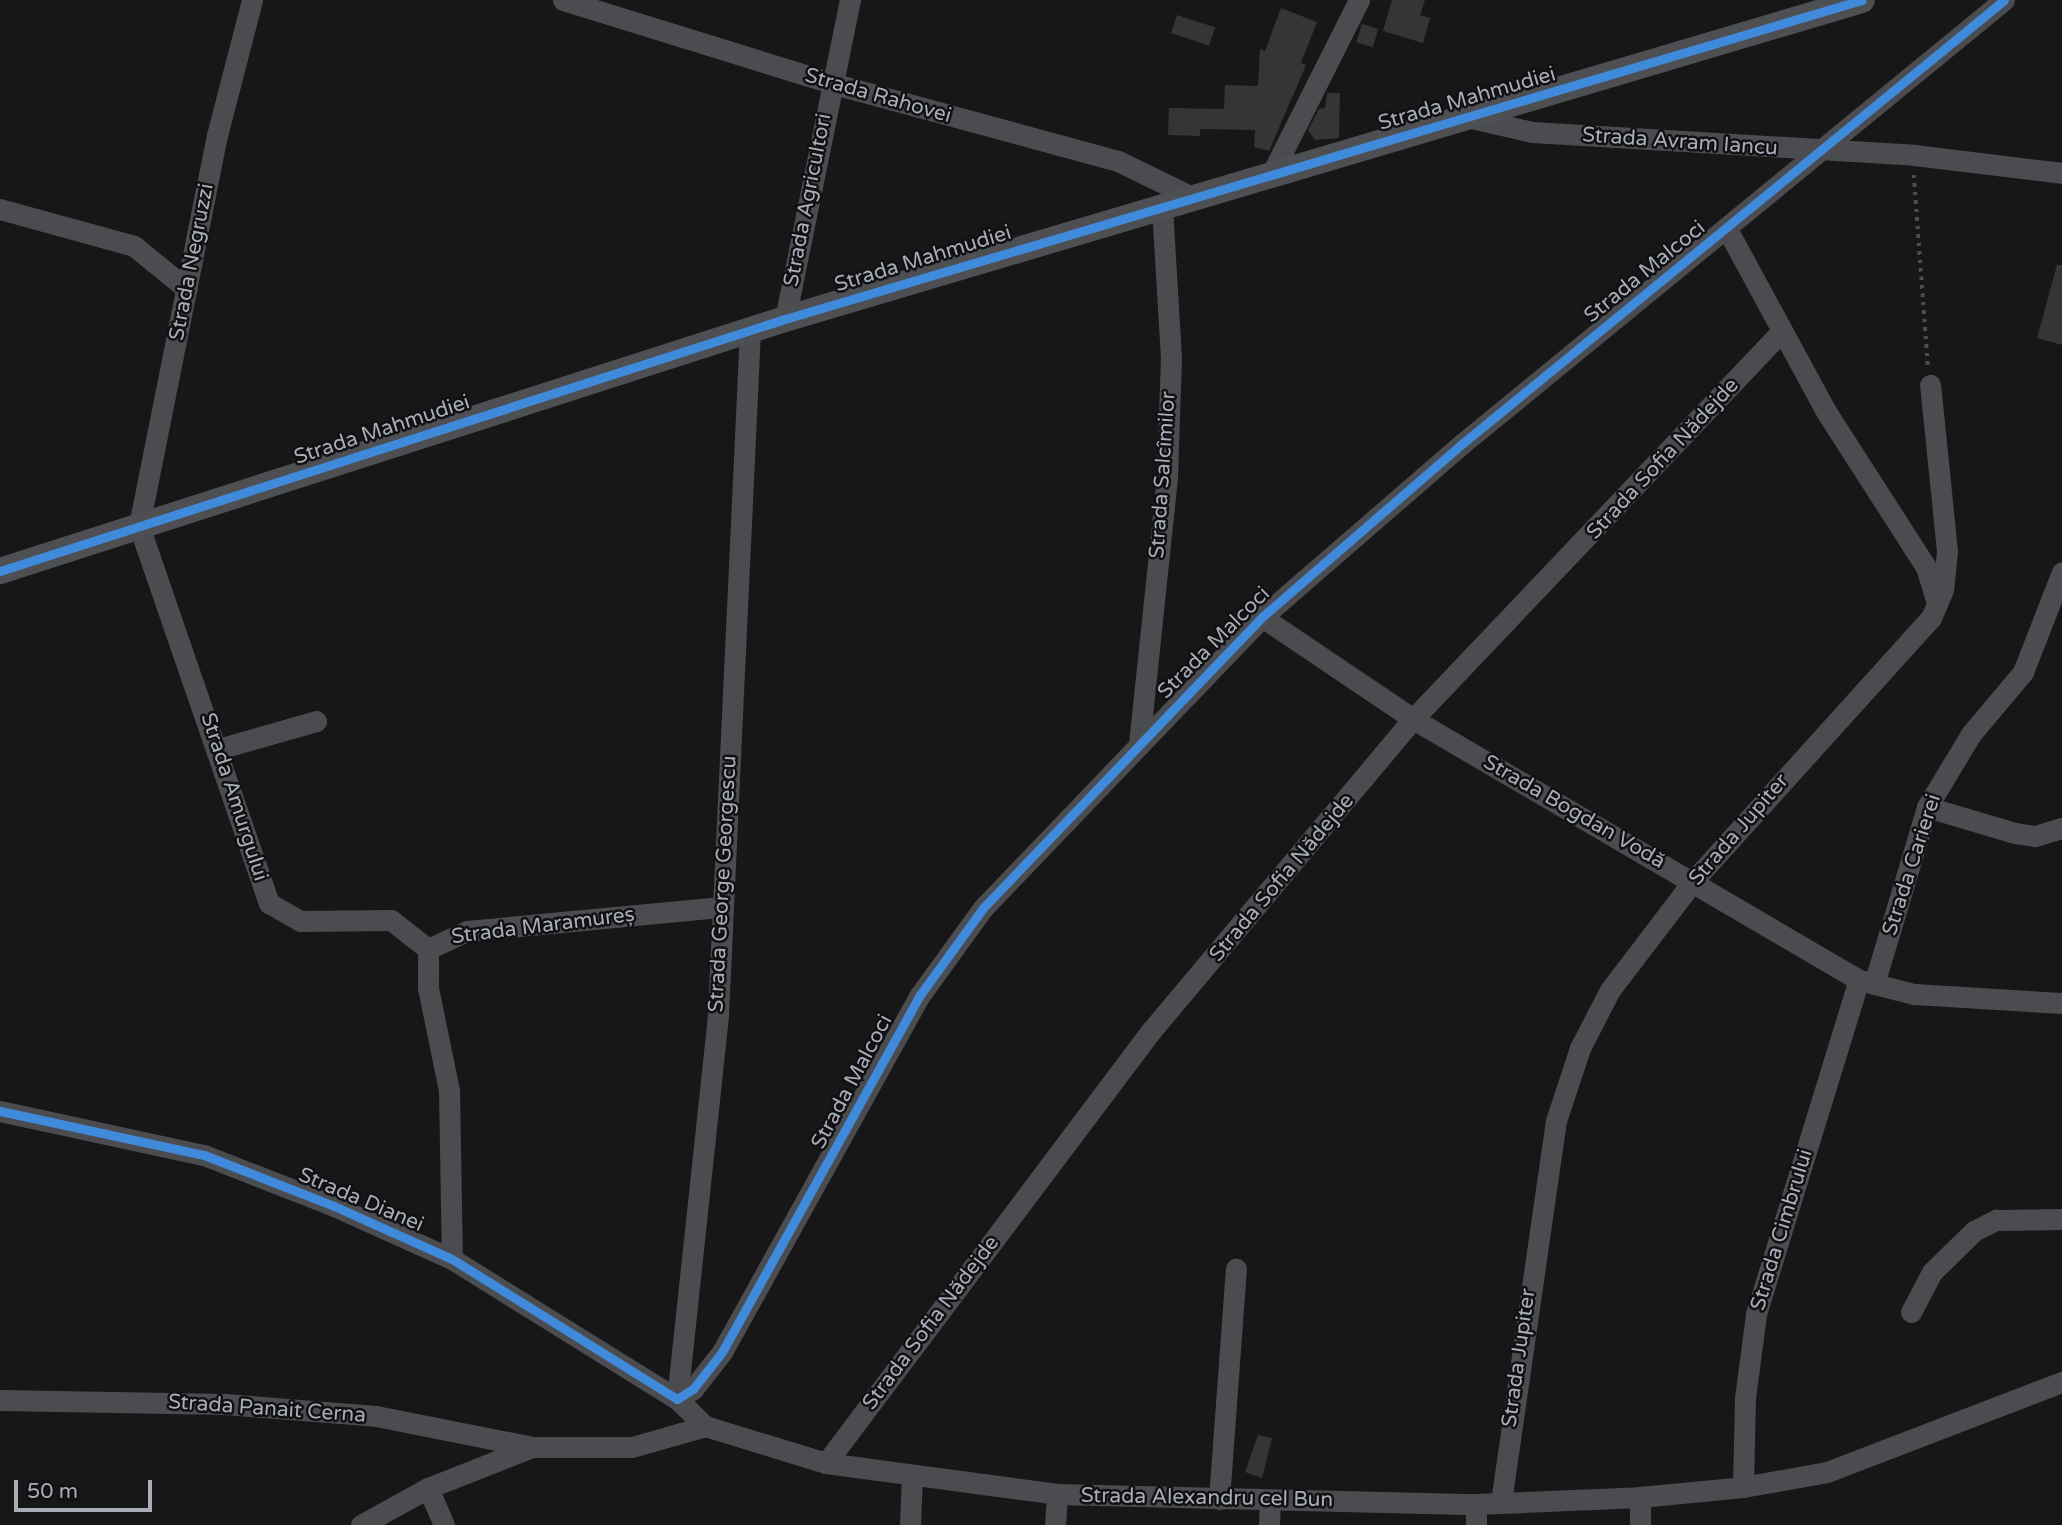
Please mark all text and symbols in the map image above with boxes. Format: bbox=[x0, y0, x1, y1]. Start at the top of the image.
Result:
street label: Strada Mahmudiei bbox=[1375, 62, 1559, 136]
street label: Strada Rahovei bbox=[802, 63, 954, 129]
street label: Strada Agricultori bbox=[779, 111, 837, 289]
street label: Strada Avram Iancu bbox=[1581, 123, 1779, 161]
street label: Strada Negruzzi bbox=[164, 181, 220, 343]
street label: Strada Malcoci bbox=[1579, 215, 1711, 329]
street label: Strada Mahmudiei bbox=[832, 220, 1014, 298]
street label: Strada Sofia Nădejde bbox=[1582, 373, 1744, 545]
street label: Strada Mahmudiei bbox=[291, 390, 473, 470]
street label: Strada Salcîmilor bbox=[1145, 390, 1181, 560]
street label: Strada Malcoci bbox=[1153, 582, 1275, 704]
street label: Strada Amurgului bbox=[195, 710, 273, 884]
street label: Strada Bogdan Vodă bbox=[1479, 750, 1669, 874]
street label: Strada George Georgescu bbox=[704, 755, 742, 1013]
street label: Strada Jupiter bbox=[1684, 769, 1794, 891]
street label: Strada Sofia Nădejde bbox=[1204, 789, 1360, 967]
street label: Strada Carierei bbox=[1877, 791, 1947, 939]
street label: Strada Maramureș bbox=[450, 902, 636, 950]
street label: Strada Malcoci bbox=[806, 1011, 898, 1153]
street label: Strada Cimbrului bbox=[1745, 1146, 1819, 1314]
street label: Strada Dianei bbox=[295, 1162, 427, 1238]
street label: Strada Sofia Nădejde bbox=[857, 1231, 1005, 1415]
street label: Strada Jupiter bbox=[1497, 1287, 1541, 1429]
street label: Strada Panait Cerna bbox=[167, 1390, 367, 1428]
scale bar bbox=[18, 1466, 156, 1510]
text: 50 m bbox=[27, 1479, 78, 1504]
street label: Strada Alexandru cel Bun bbox=[1081, 1483, 1333, 1513]

